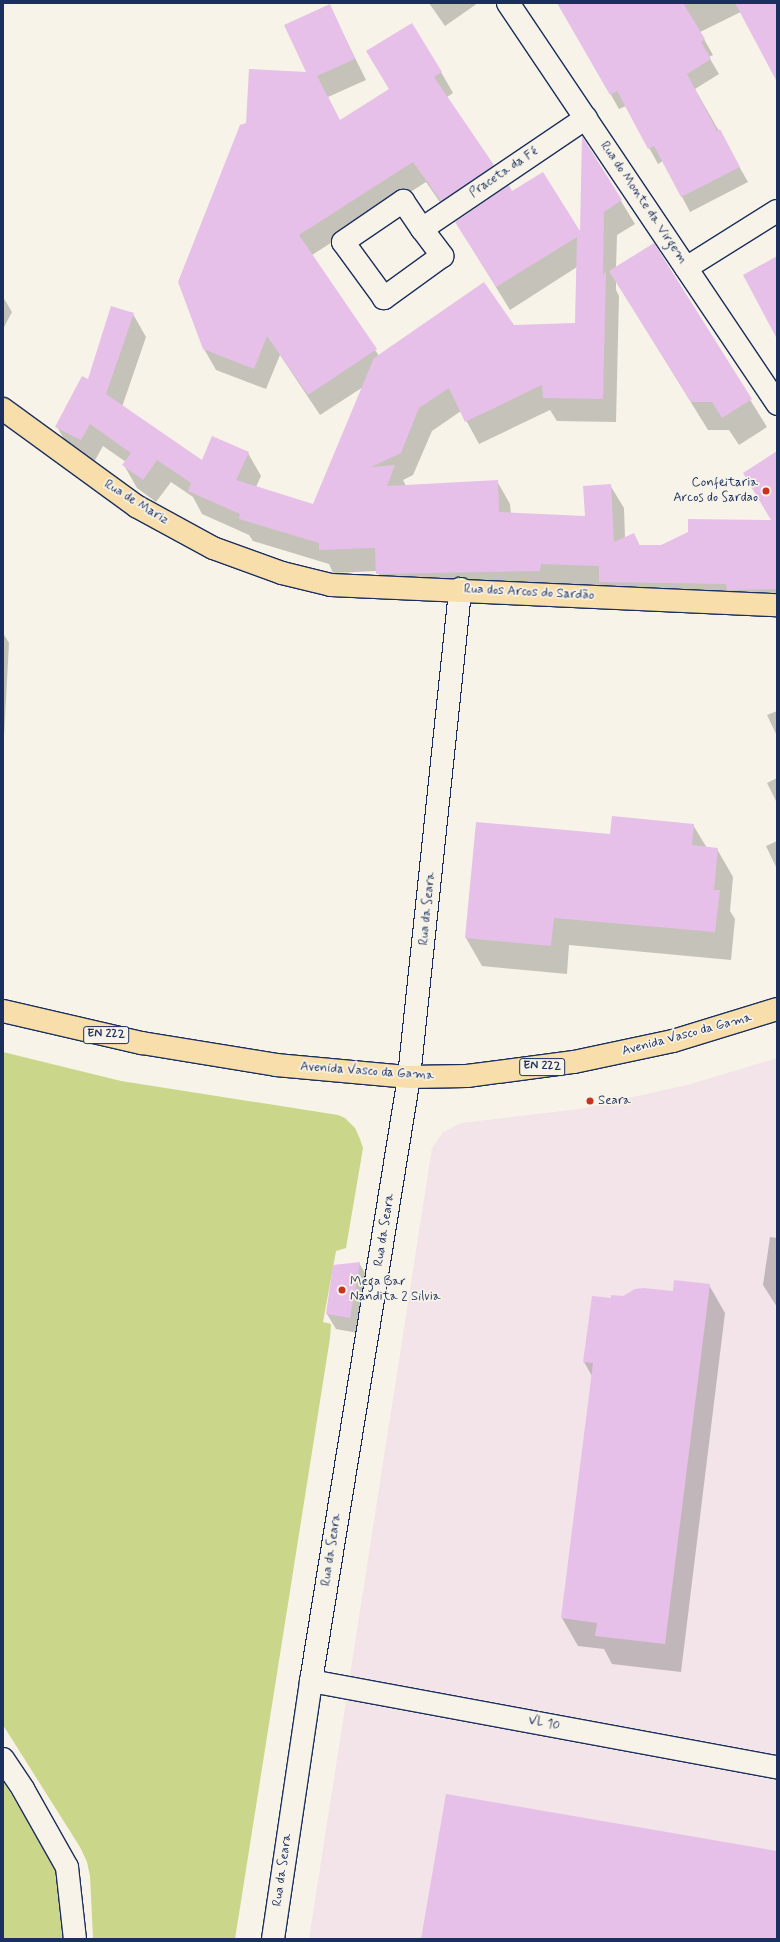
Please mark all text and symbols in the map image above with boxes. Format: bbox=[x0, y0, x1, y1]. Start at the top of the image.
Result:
street label: Rua do Monte da Virgem bbox=[599, 143, 687, 263]
street label: Praceta da Fé bbox=[467, 145, 541, 201]
place label: Confeitaria Arcos do Sardao bbox=[672, 476, 758, 507]
street label: Rua de Mariz bbox=[101, 477, 171, 529]
marker: Confeitaria Arcos do Sardao bbox=[761, 486, 771, 496]
street label: Rua dos Arcos do Sardão bbox=[463, 582, 595, 604]
street label: Rua da Seara bbox=[416, 872, 440, 946]
street label: Avenida Vasco da Gama bbox=[622, 1011, 752, 1059]
road number: EN 222 bbox=[83, 1025, 129, 1045]
road number: EN 222 bbox=[519, 1057, 565, 1077]
street label: Avenida Vasco da Gama bbox=[301, 1060, 433, 1084]
place label: Seara bbox=[598, 1093, 631, 1109]
marker: Seara bbox=[585, 1096, 595, 1106]
street label: Rua da Seara bbox=[372, 1193, 398, 1267]
place label: Mega Bar Nandita 2 Silvia bbox=[350, 1275, 441, 1306]
marker: Mega Bar Nandita 2 Silvia bbox=[337, 1285, 347, 1295]
street label: Rua da Seara bbox=[319, 1513, 345, 1587]
street label: VL 10 bbox=[527, 1713, 561, 1735]
street label: Rua da Seara bbox=[270, 1833, 296, 1907]

